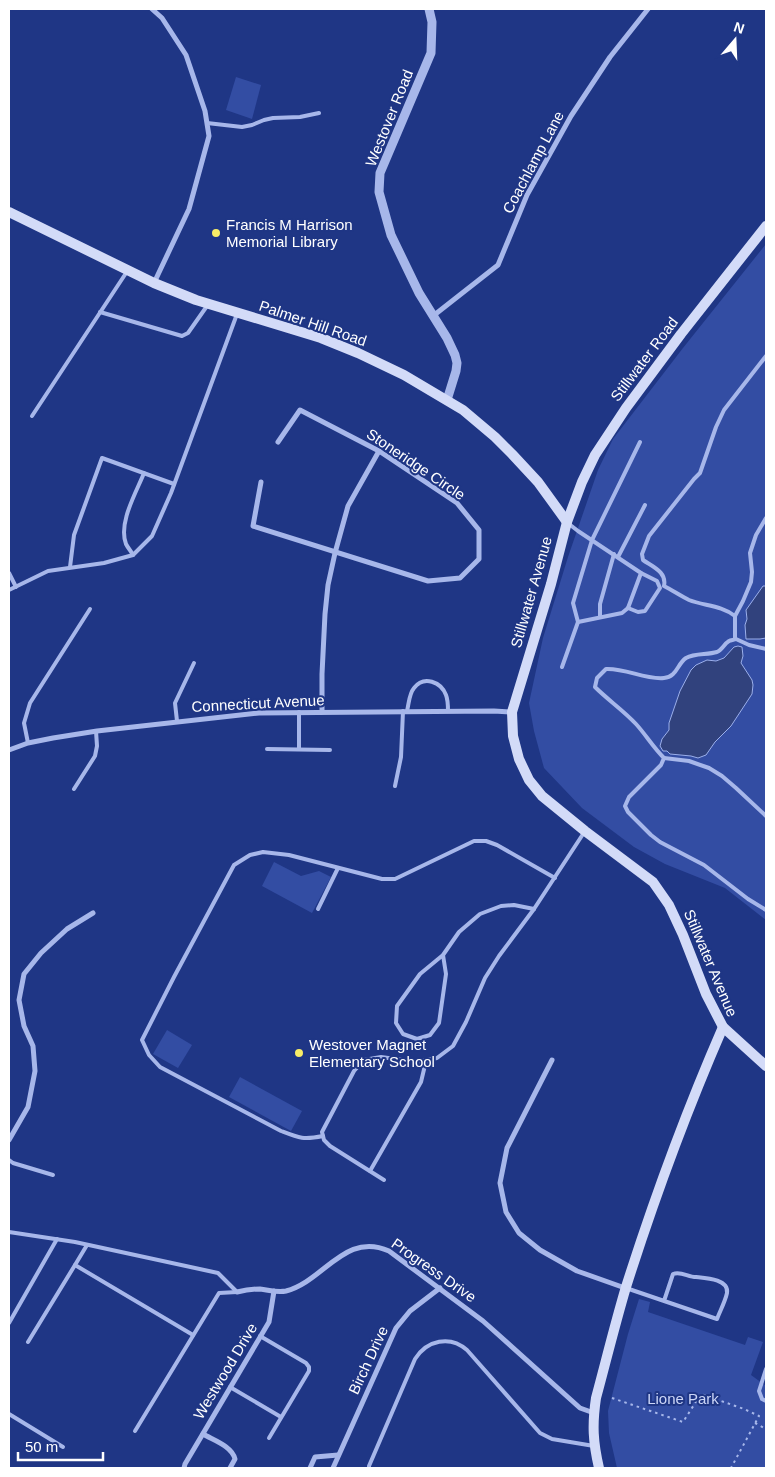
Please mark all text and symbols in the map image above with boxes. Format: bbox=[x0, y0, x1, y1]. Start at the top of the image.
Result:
north arrow bbox=[710, 15, 760, 65]
text: N bbox=[732, 18, 747, 37]
street label: Westover Road bbox=[362, 67, 416, 169]
street label: Coachlamp Lane bbox=[499, 108, 567, 216]
place label: Francis M Harrison Memorial Library bbox=[226, 216, 353, 250]
marker: Francis M Harrison Memorial Library bbox=[210, 227, 222, 239]
street label: Palmer Hill Road bbox=[257, 297, 369, 349]
street label: Stillwater Road bbox=[607, 314, 681, 404]
street label: Stoneridge Circle bbox=[364, 425, 468, 503]
street label: Stillwater Avenue bbox=[507, 534, 555, 650]
street label: Connecticut Avenue bbox=[191, 691, 325, 715]
street label: Stillwater Avenue bbox=[681, 907, 741, 1019]
place label: Westover Magnet Elementary School bbox=[309, 1036, 435, 1070]
marker: Westover Magnet Elementary School bbox=[293, 1047, 305, 1059]
street label: Progress Drive bbox=[388, 1235, 480, 1305]
street label: Westwood Drive bbox=[190, 1320, 260, 1422]
street label: Birch Drive bbox=[345, 1323, 391, 1397]
park label: Lione Park bbox=[647, 1390, 719, 1407]
scale bar bbox=[18, 1430, 102, 1462]
text: 50 m bbox=[25, 1438, 58, 1455]

